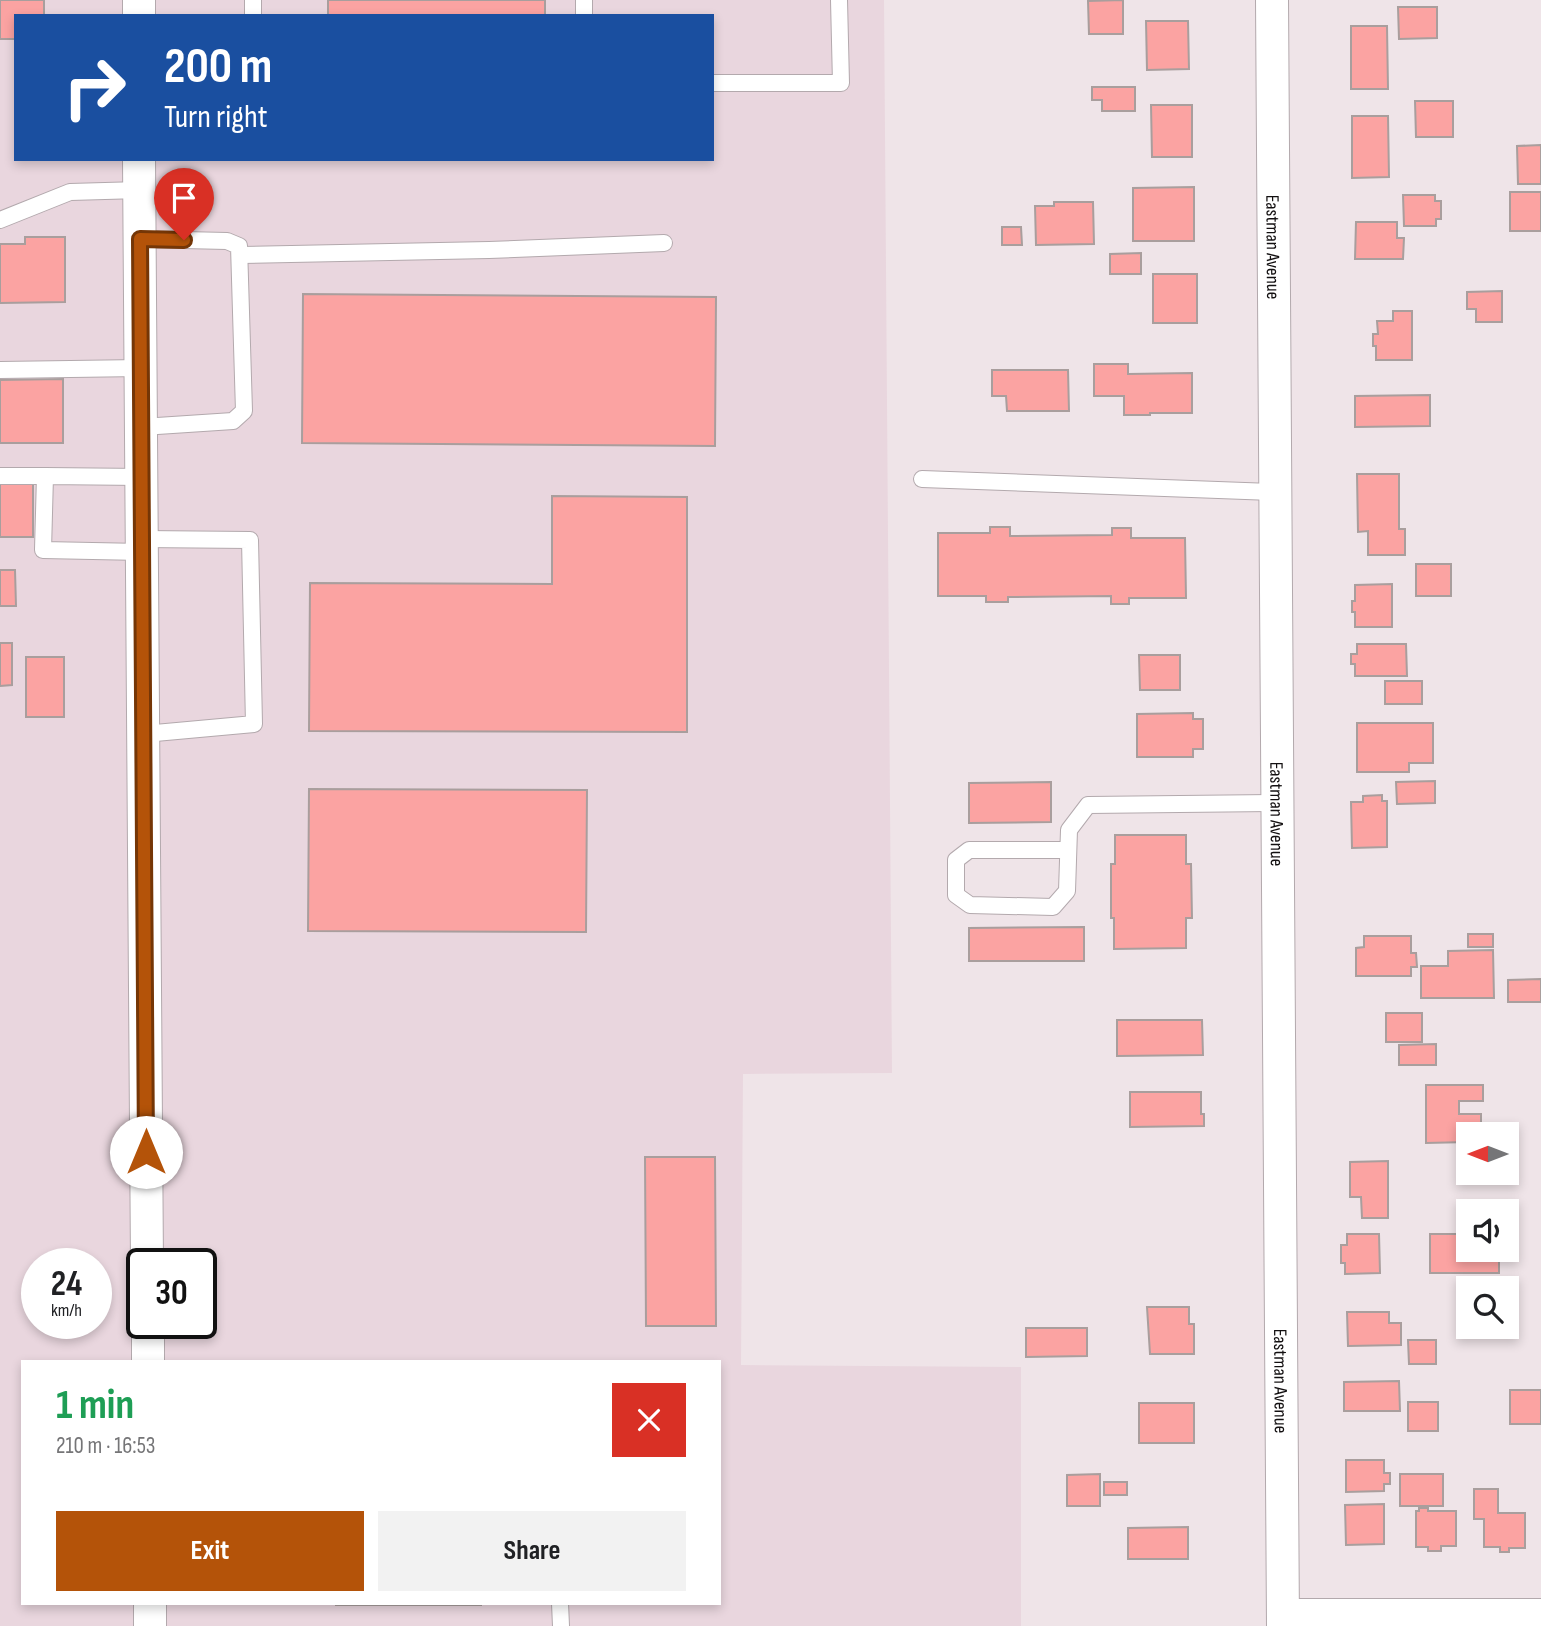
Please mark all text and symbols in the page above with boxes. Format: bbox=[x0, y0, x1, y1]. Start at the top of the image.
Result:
text: 200 m bbox=[164, 38, 272, 97]
icon: right bbox=[49, 42, 140, 133]
text: Turn right bbox=[164, 98, 268, 137]
pin bbox=[154, 168, 214, 240]
icon: arrive bbox=[165, 179, 203, 217]
street label: Eastman Avenue bbox=[1260, 195, 1284, 299]
street label: Eastman Avenue bbox=[1264, 762, 1288, 866]
position arrow bbox=[109, 1115, 183, 1189]
north arrow bbox=[1456, 1122, 1519, 1185]
map controls bbox=[1456, 1122, 1519, 1339]
button: sound bbox=[1456, 1199, 1519, 1262]
speed limit sign: 30 bbox=[126, 1248, 217, 1339]
text: 24 bbox=[51, 1263, 82, 1306]
button: search bbox=[1456, 1276, 1519, 1339]
text: km/h bbox=[51, 1300, 82, 1321]
street label: Eastman Avenue bbox=[1268, 1329, 1292, 1433]
text: 1 min bbox=[56, 1380, 134, 1431]
button: close bbox=[612, 1383, 686, 1457]
text: 210 m · 16:53 bbox=[56, 1432, 156, 1460]
button: Exit bbox=[56, 1511, 364, 1591]
button: Share bbox=[378, 1511, 686, 1591]

